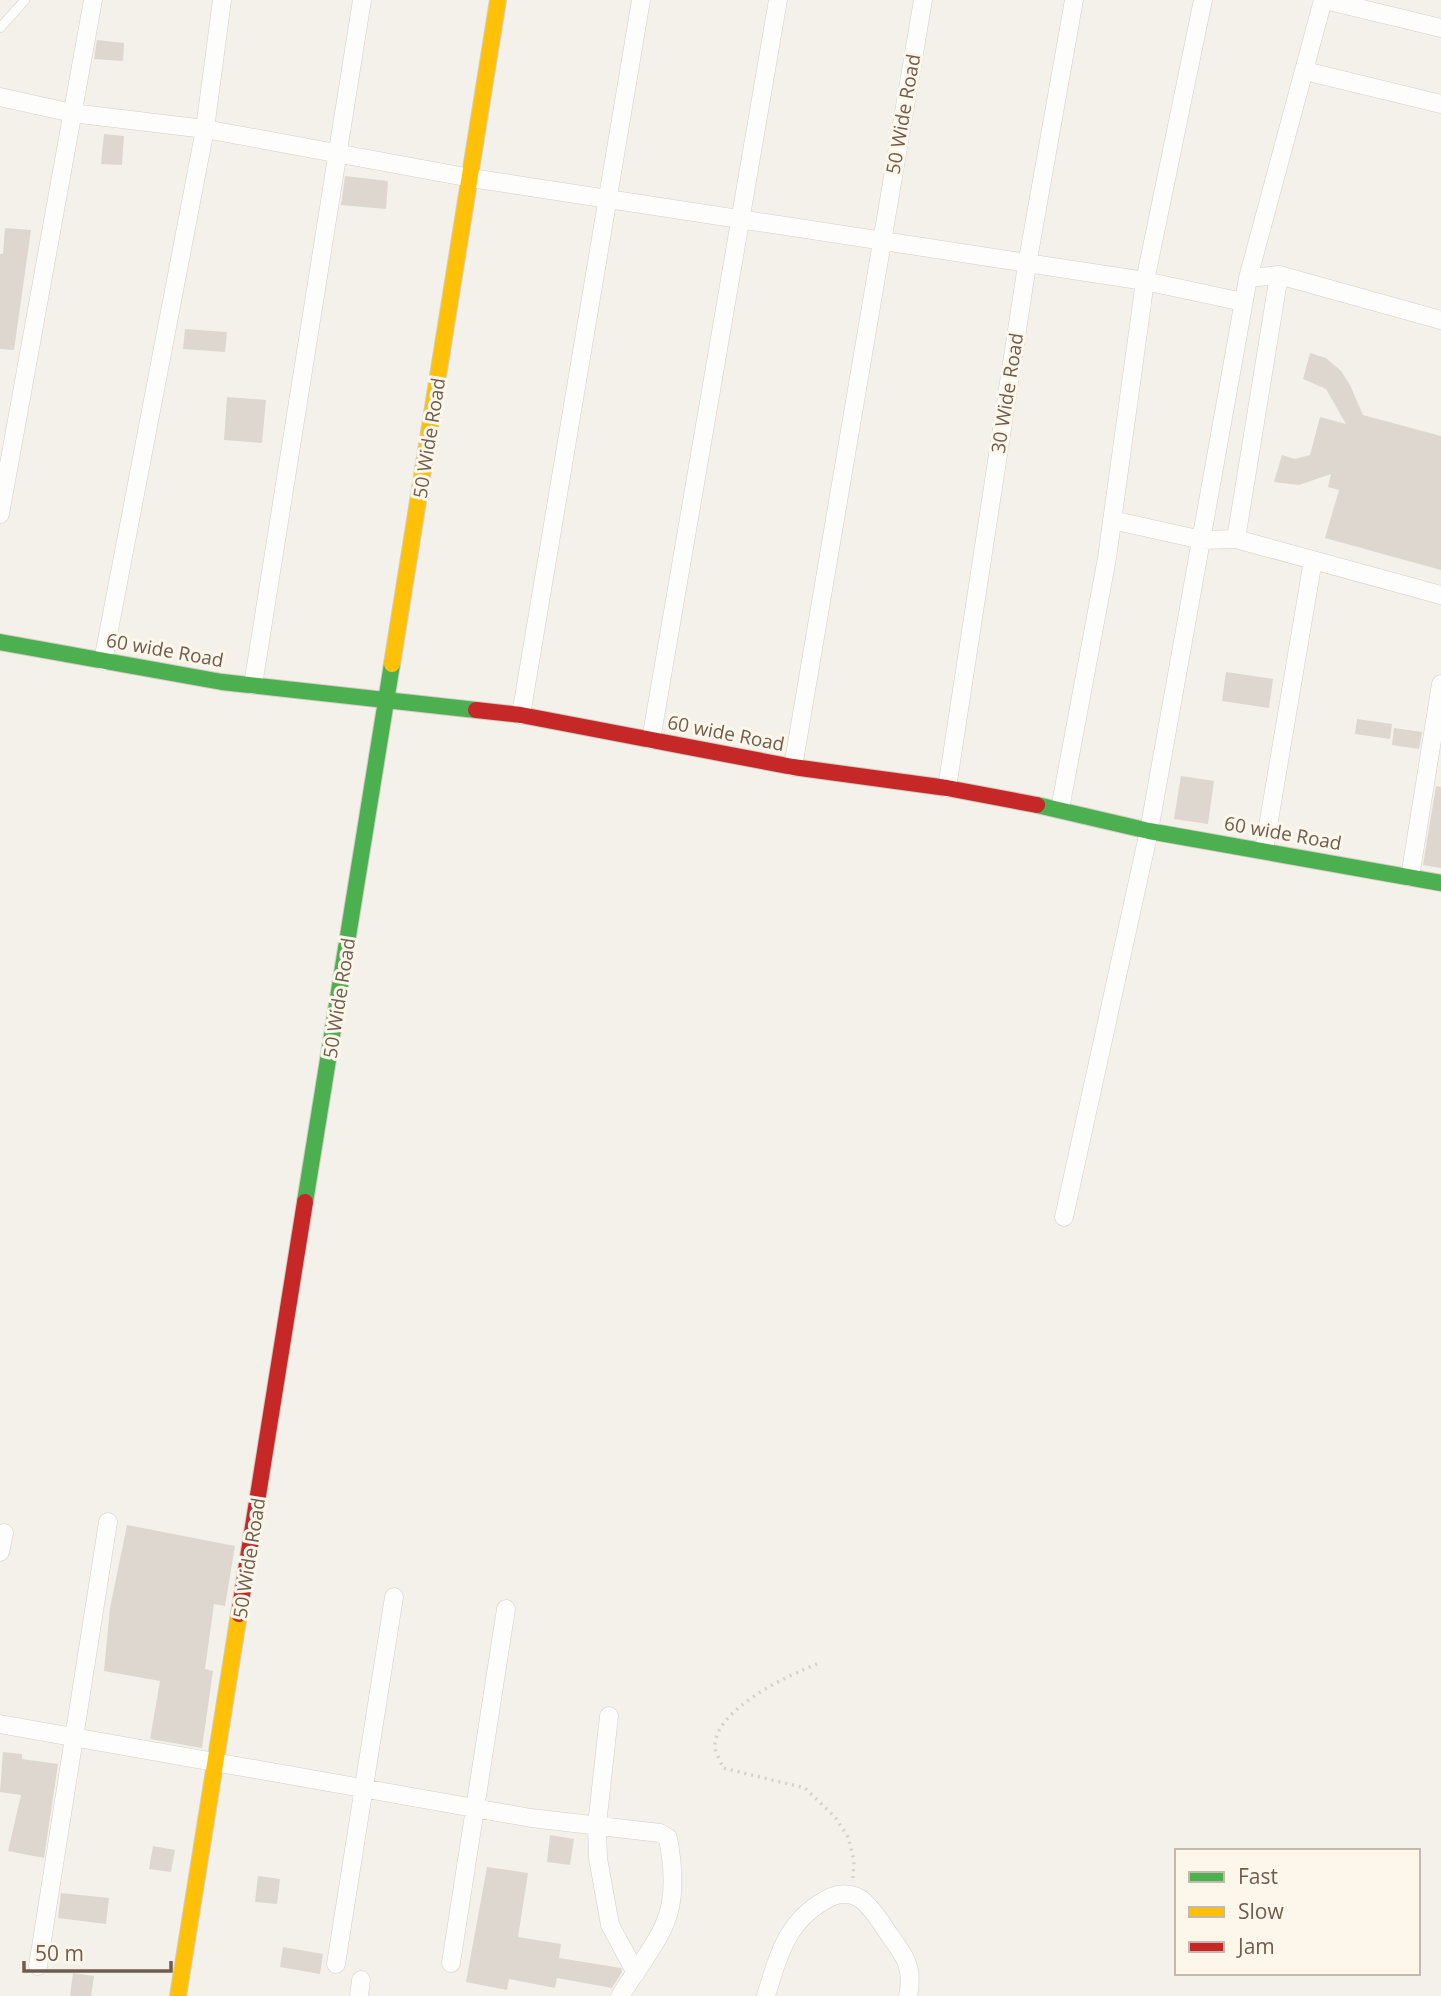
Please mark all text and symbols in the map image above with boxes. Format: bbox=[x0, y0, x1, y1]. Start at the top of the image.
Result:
street label: 50 Wide Road bbox=[880, 52, 926, 176]
street label: 30 Wide Road bbox=[985, 331, 1029, 455]
street label: 50 Wide Road bbox=[407, 376, 451, 500]
street label: 60 wide Road bbox=[104, 627, 226, 673]
street label: 60 wide Road bbox=[665, 709, 787, 757]
street label: 60 wide Road bbox=[1222, 810, 1344, 856]
street label: 50 Wide Road bbox=[317, 936, 361, 1060]
street label: 50 Wide Road bbox=[227, 1496, 271, 1620]
legend bbox=[1175, 1849, 1420, 1975]
text: Fast bbox=[1238, 1862, 1278, 1890]
text: Slow bbox=[1238, 1897, 1284, 1925]
scale bar bbox=[24, 1930, 172, 1974]
text: Jam bbox=[1236, 1932, 1275, 1960]
text: 50 m bbox=[35, 1939, 84, 1967]

